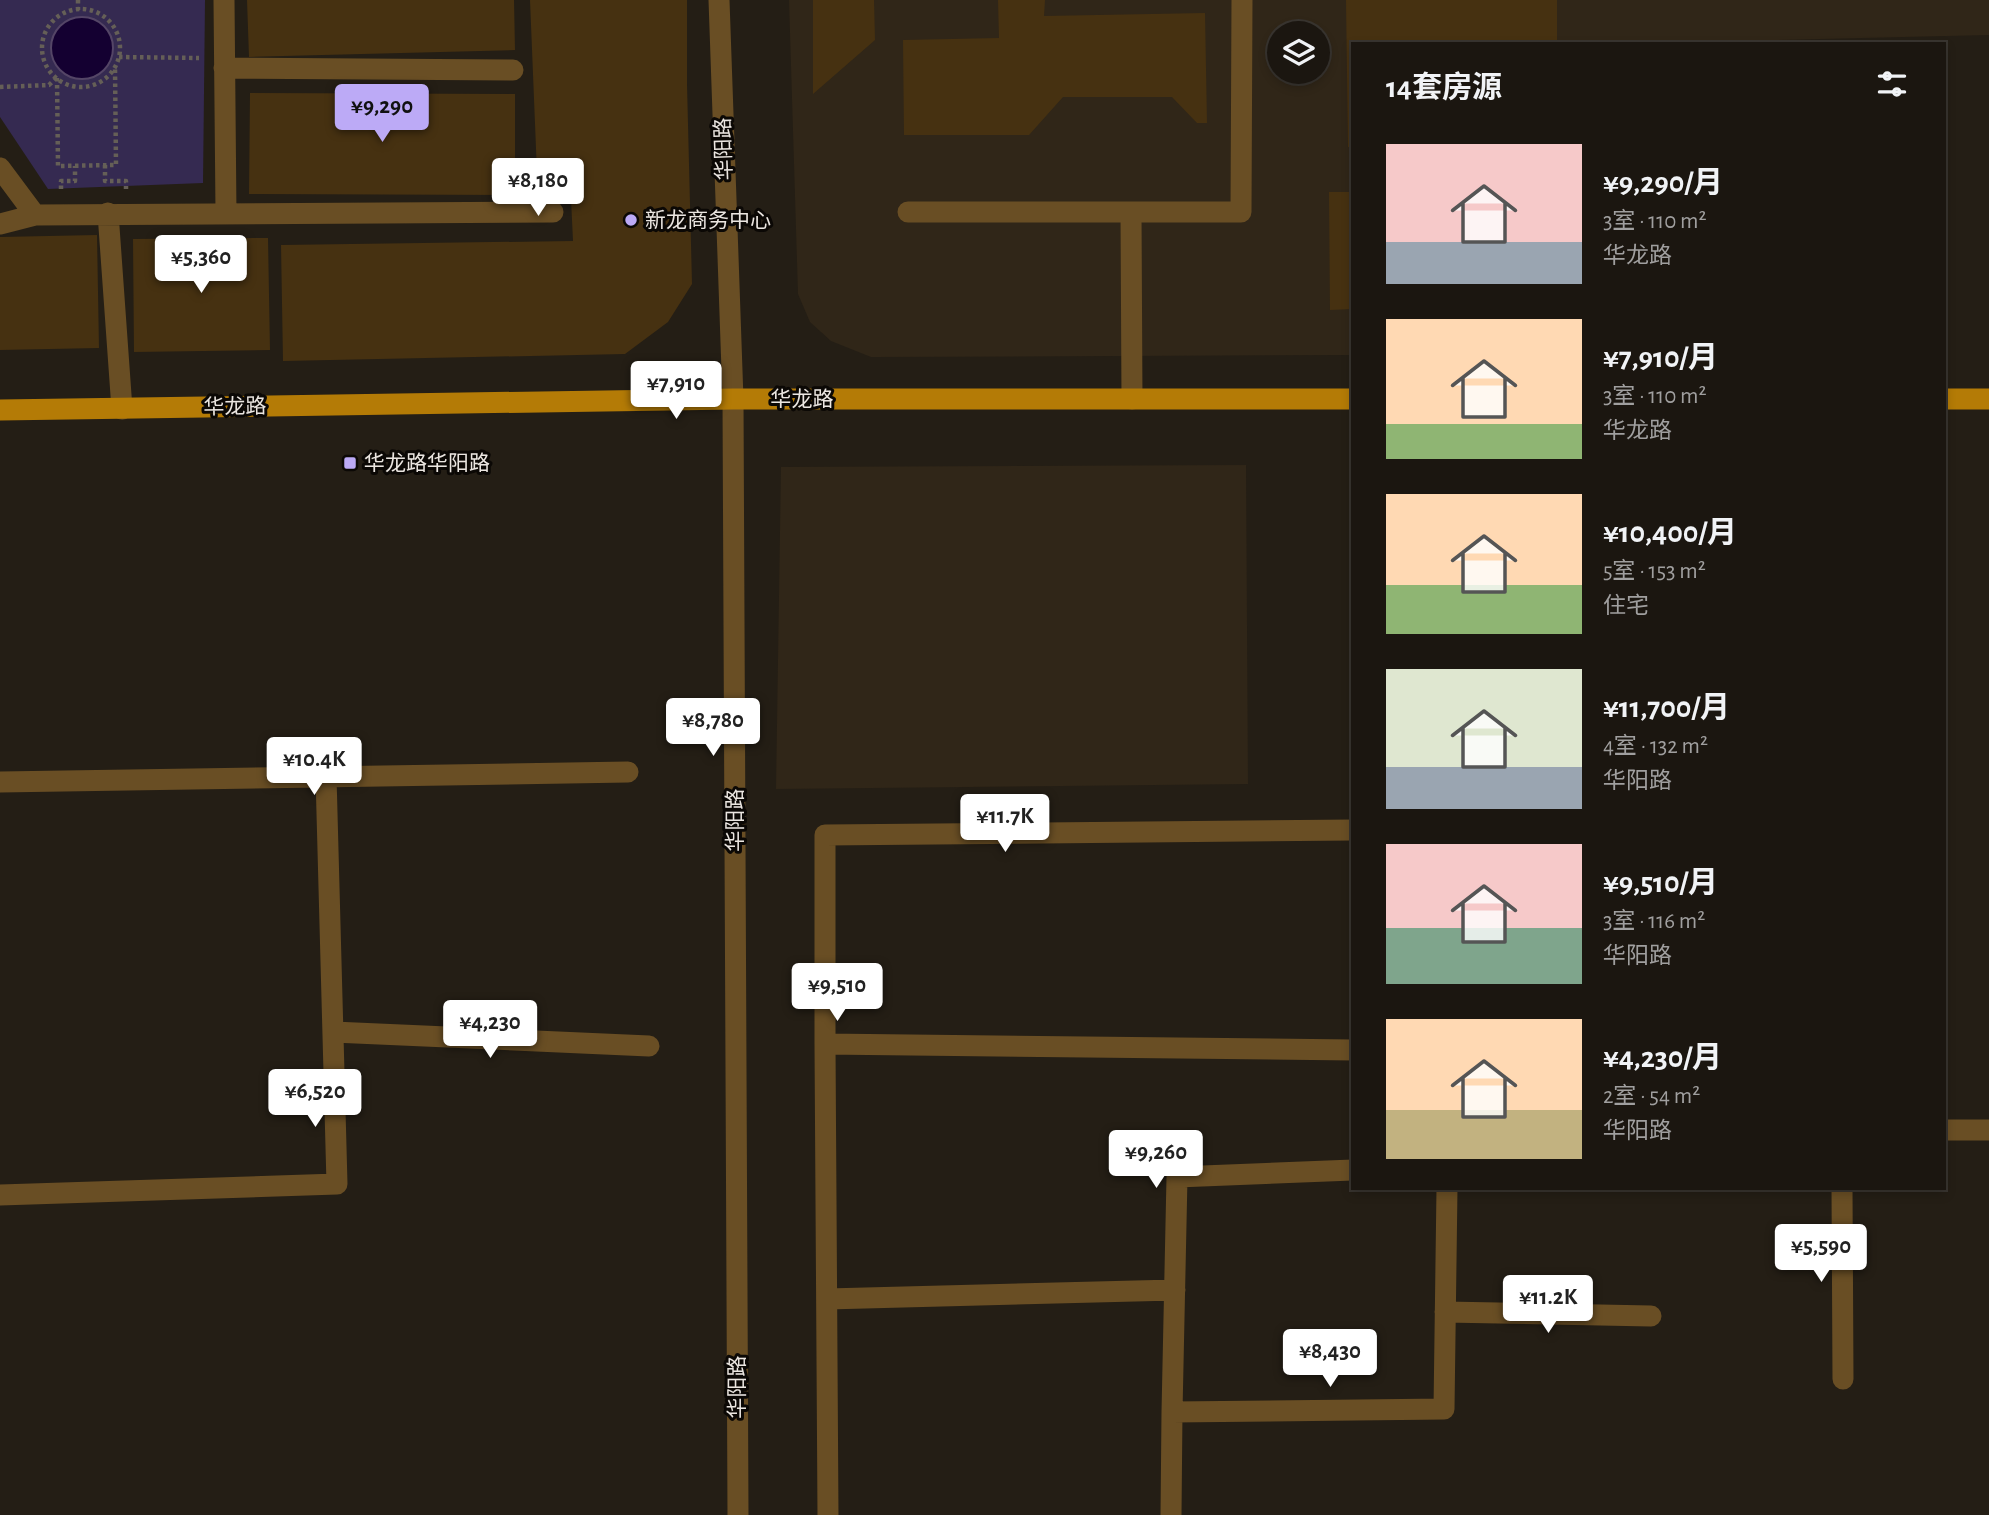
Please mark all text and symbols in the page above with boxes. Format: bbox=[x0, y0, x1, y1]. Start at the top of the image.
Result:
map controls bbox=[1267, 21, 1330, 84]
button: layers bbox=[1267, 21, 1330, 84]
icon: filters bbox=[1873, 65, 1911, 103]
text: 14套房源 bbox=[1386, 73, 1502, 103]
pin: ¥9,290 bbox=[325, 85, 439, 144]
text: ¥9,290 bbox=[351, 95, 413, 118]
street label: 华阳路 bbox=[711, 117, 736, 181]
pin: ¥8,180 bbox=[481, 158, 595, 218]
text: ¥9,290/月 bbox=[1603, 168, 1723, 198]
text: ¥8,180 bbox=[508, 169, 568, 192]
icon: home bbox=[1442, 172, 1526, 256]
place label: 新龙商务中心 bbox=[645, 209, 771, 231]
text: 3室 · 110 m² bbox=[1603, 210, 1707, 233]
marker: 新龙商务中心 bbox=[623, 212, 639, 228]
pin: ¥5,360 bbox=[144, 236, 258, 295]
text: 华龙路 bbox=[1603, 245, 1672, 268]
text: ¥5,360 bbox=[171, 246, 231, 269]
text: ¥7,910/月 bbox=[1603, 343, 1718, 373]
icon: home bbox=[1442, 347, 1526, 431]
pin: ¥7,910 bbox=[619, 362, 733, 421]
text: ¥7,910 bbox=[647, 372, 705, 395]
text: 3室 · 110 m² bbox=[1603, 385, 1707, 408]
street label: 华龙路 bbox=[771, 388, 834, 410]
street label: 华龙路 bbox=[203, 395, 267, 418]
text: 华龙路 bbox=[1603, 420, 1672, 443]
place label: 华龙路华阳路 bbox=[364, 452, 490, 474]
marker: 华龙路华阳路 bbox=[342, 455, 358, 471]
text: ¥10,400/月 bbox=[1603, 518, 1737, 548]
icon: home bbox=[1442, 522, 1526, 606]
text: 5室 · 153 m² bbox=[1603, 560, 1706, 583]
text: 住宅 bbox=[1603, 595, 1649, 618]
text: ¥11,700/月 bbox=[1603, 693, 1730, 723]
icon: home bbox=[1442, 697, 1526, 781]
pin: ¥8,780 bbox=[656, 698, 770, 758]
text: ¥8,780 bbox=[682, 709, 744, 732]
text: 4室 · 132 m² bbox=[1603, 735, 1708, 758]
pin: ¥10.4K bbox=[257, 738, 371, 797]
text: ¥10.4K bbox=[283, 748, 345, 771]
text: 华阳路 bbox=[1603, 770, 1672, 793]
street label: 华阳路 bbox=[724, 789, 746, 852]
pin: ¥11.7K bbox=[948, 794, 1062, 854]
text: ¥11.7K bbox=[976, 805, 1034, 828]
text: ¥9,510/月 bbox=[1603, 868, 1718, 898]
icon: home bbox=[1442, 872, 1526, 956]
text: 3室 · 116 m² bbox=[1603, 910, 1705, 933]
text: 华阳路 bbox=[1603, 945, 1672, 968]
pin: ¥9,510 bbox=[780, 964, 894, 1023]
text: ¥9,510 bbox=[808, 974, 866, 997]
pin: ¥4,230 bbox=[433, 1000, 547, 1060]
text: ¥4,230 bbox=[459, 1011, 521, 1034]
text: ¥4,230/月 bbox=[1603, 1043, 1722, 1073]
icon: home bbox=[1442, 1047, 1526, 1131]
pin: ¥6,520 bbox=[258, 1070, 372, 1129]
text: ¥6,520 bbox=[284, 1080, 346, 1103]
text: 2室 · 54 m² bbox=[1603, 1085, 1700, 1108]
text: 华阳路 bbox=[1603, 1120, 1672, 1143]
pin: ¥9,260 bbox=[1099, 1130, 1213, 1190]
text: ¥9,260 bbox=[1125, 1141, 1187, 1164]
pin: ¥5,590 bbox=[1764, 1224, 1878, 1284]
text: ¥5,590 bbox=[1791, 1235, 1851, 1258]
pin: ¥11.2K bbox=[1491, 1276, 1605, 1335]
text: ¥11.2K bbox=[1519, 1286, 1577, 1309]
pin: ¥8,430 bbox=[1273, 1330, 1387, 1389]
text: ¥8,430 bbox=[1299, 1340, 1361, 1363]
street label: 华阳路 bbox=[726, 1356, 748, 1419]

